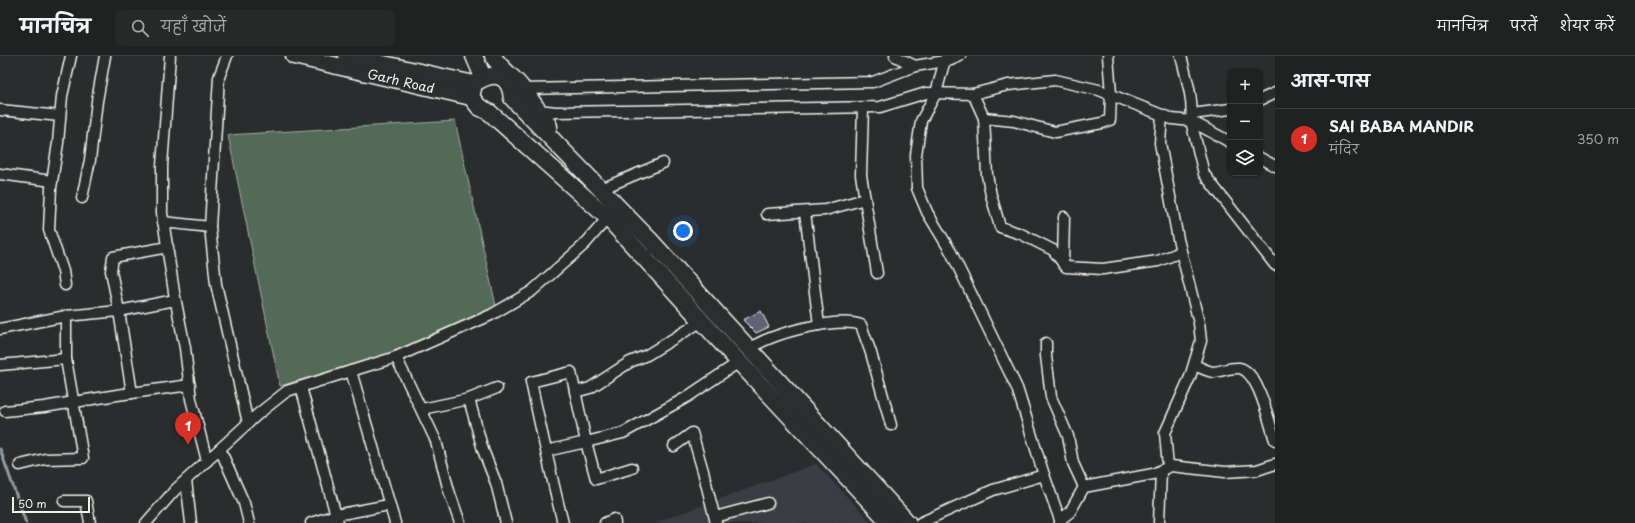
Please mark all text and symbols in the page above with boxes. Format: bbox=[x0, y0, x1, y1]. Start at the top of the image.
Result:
search box bbox=[115, 10, 395, 46]
text: मानचित्र bbox=[20, 11, 91, 39]
text: यहाँ खोजें bbox=[161, 14, 226, 37]
text: मानचित्र bbox=[1437, 15, 1488, 36]
text: परतें bbox=[1510, 15, 1538, 36]
text: शेयर करें bbox=[1560, 15, 1615, 36]
icon: search bbox=[129, 17, 151, 39]
street label: Garh Road bbox=[366, 64, 436, 97]
text: आस-पास bbox=[1291, 67, 1370, 93]
map controls bbox=[1227, 68, 1263, 176]
button: + bbox=[1227, 68, 1263, 104]
button: − bbox=[1227, 104, 1263, 140]
text: SAI BABA MANDIR bbox=[1329, 114, 1474, 137]
text: 1 bbox=[1301, 129, 1307, 148]
text: 350 m bbox=[1577, 129, 1619, 148]
text: मंदिर bbox=[1329, 139, 1359, 158]
button: layers bbox=[1227, 140, 1263, 176]
your location bbox=[673, 221, 693, 241]
pin: 1 bbox=[175, 412, 201, 445]
scale bar bbox=[12, 495, 90, 514]
text: 50 m bbox=[18, 495, 47, 512]

